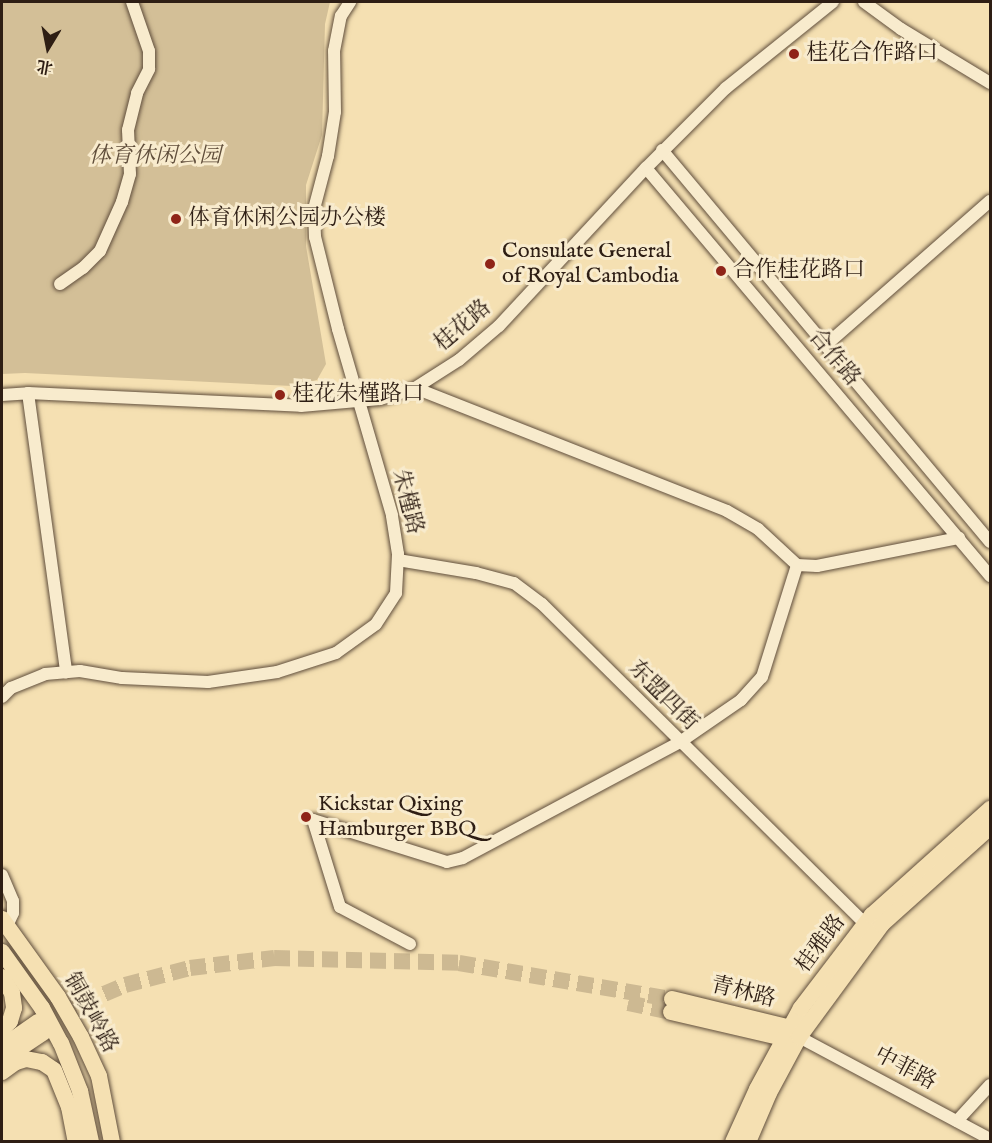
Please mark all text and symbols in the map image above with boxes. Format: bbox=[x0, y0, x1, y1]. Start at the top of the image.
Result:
north arrow bbox=[18, 18, 78, 78]
place label: 桂花合作路口 bbox=[806, 41, 938, 67]
marker: 桂花合作路口 bbox=[787, 47, 801, 61]
text: 北 bbox=[35, 54, 55, 77]
park label: 体育休闲公园 bbox=[89, 144, 221, 170]
place label: 体育休闲公园办公楼 bbox=[188, 206, 386, 232]
marker: 体育休闲公园办公楼 bbox=[169, 212, 183, 226]
place label: Consulate General of Royal Cambodia bbox=[502, 238, 679, 290]
marker: Consulate General of Royal Cambodia bbox=[483, 257, 497, 271]
place label: 合作桂花路口 bbox=[733, 258, 865, 284]
marker: 合作桂花路口 bbox=[714, 264, 728, 278]
street label: 桂花路 bbox=[429, 295, 497, 357]
street label: 合作路 bbox=[803, 324, 865, 392]
place label: 桂花朱槿路口 bbox=[292, 382, 424, 408]
marker: 桂花朱槿路口 bbox=[273, 388, 287, 402]
street label: 朱槿路 bbox=[386, 467, 428, 537]
street label: 东盟四街 bbox=[623, 656, 703, 736]
place label: Kickstar Qixing Hamburger BBQ bbox=[318, 791, 476, 842]
marker: Kickstar Qixing Hamburger BBQ bbox=[299, 810, 313, 824]
street label: 桂雅路 bbox=[791, 910, 851, 978]
street label: 铜鼓岭路 bbox=[57, 968, 123, 1058]
street label: 青林路 bbox=[708, 972, 778, 1014]
street label: 中菲路 bbox=[870, 1042, 940, 1096]

